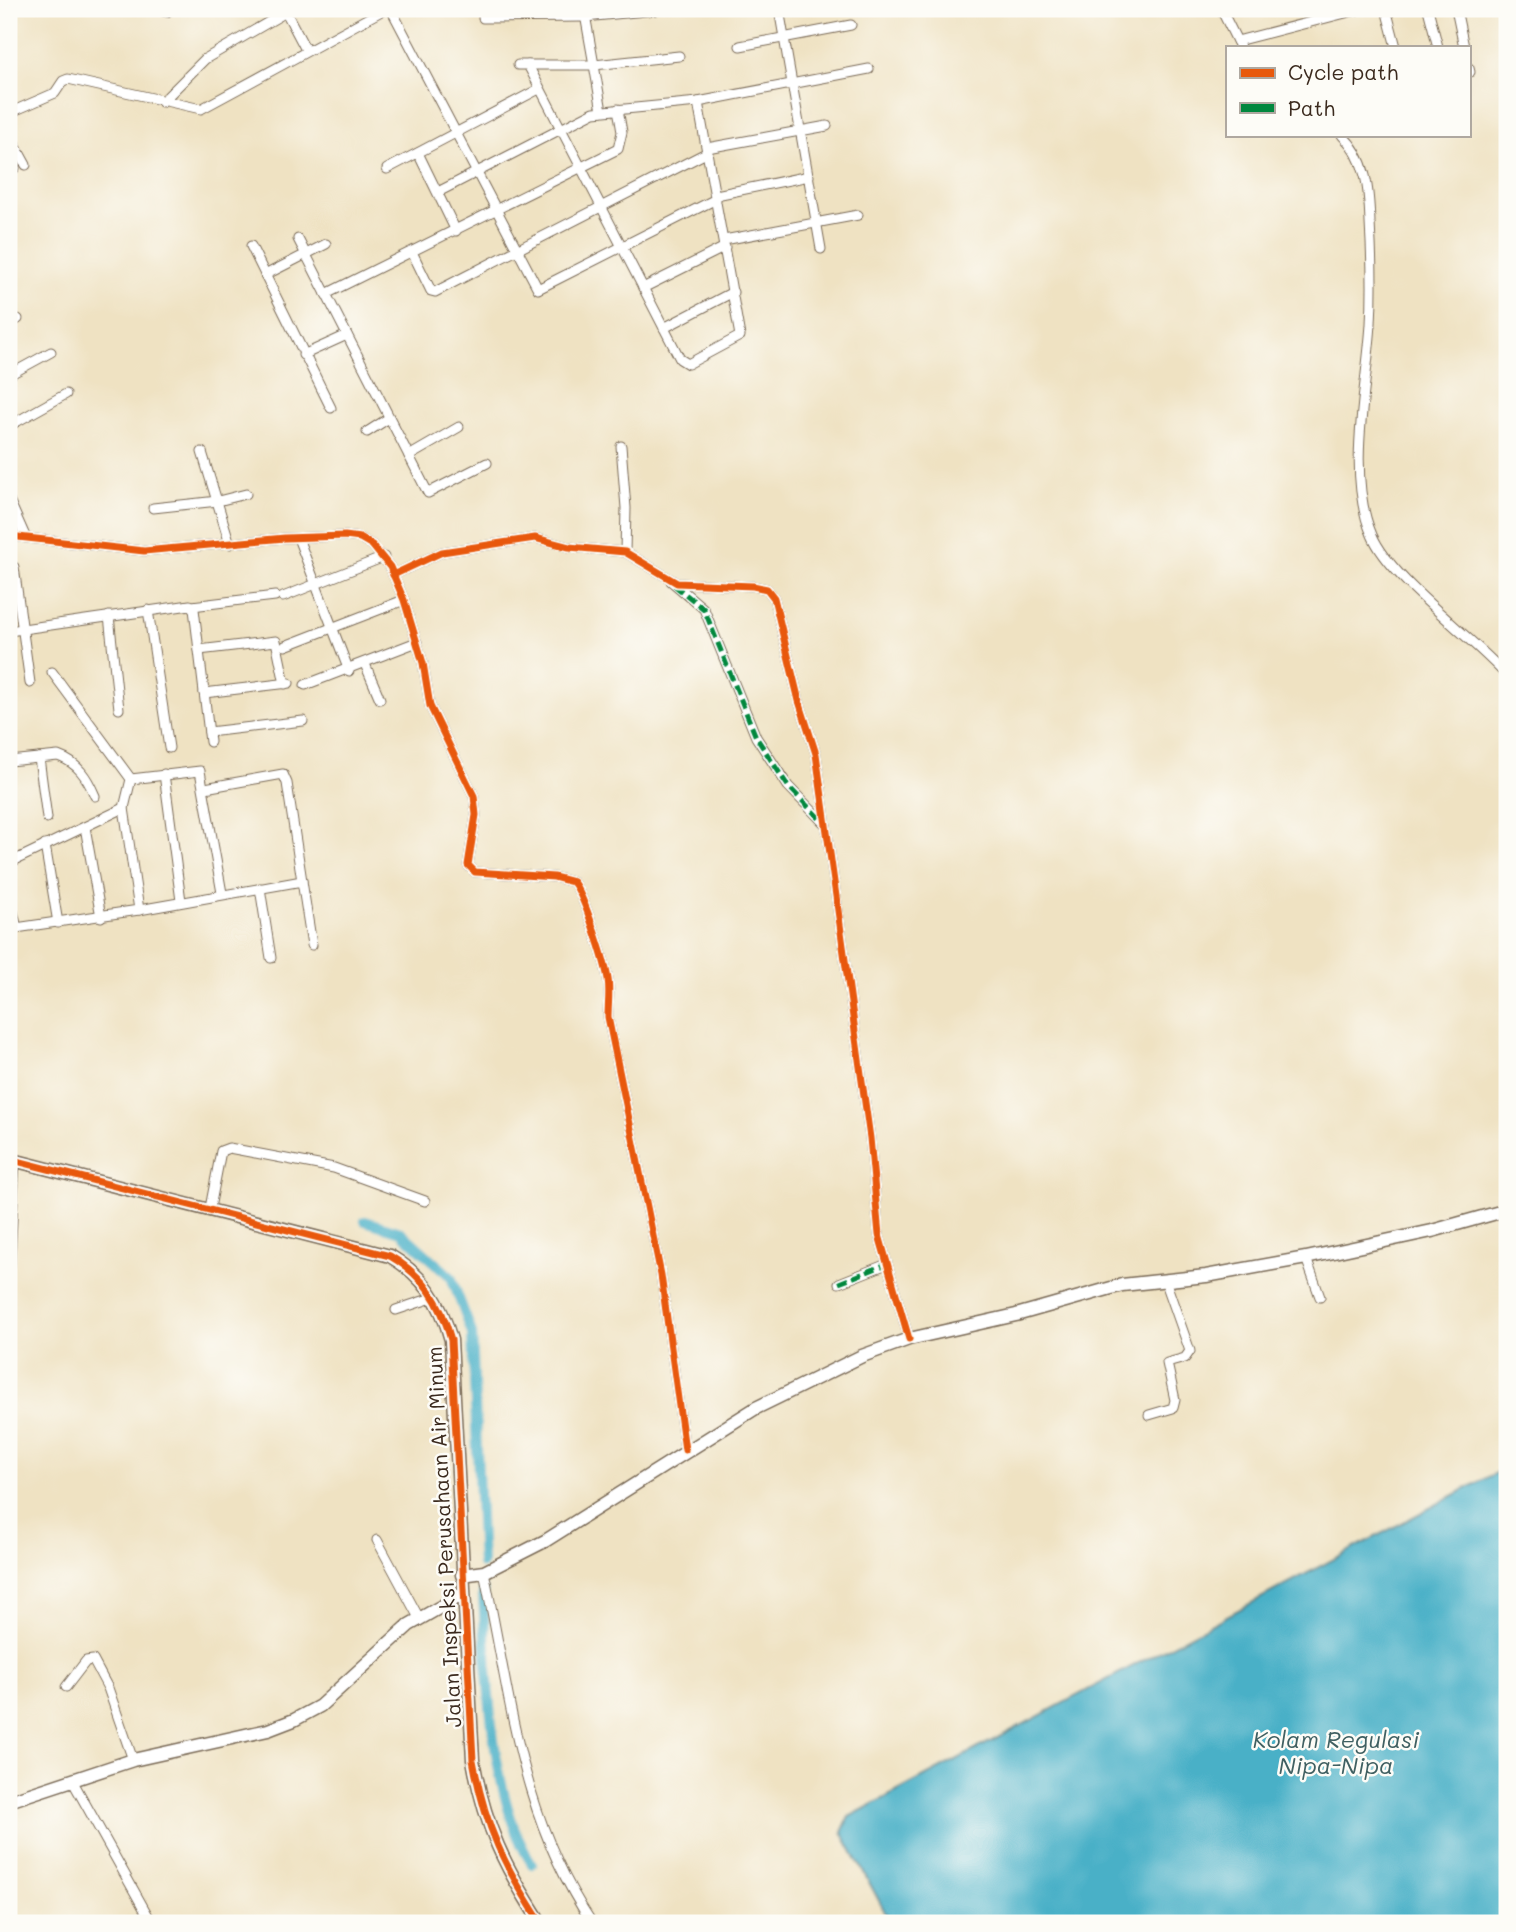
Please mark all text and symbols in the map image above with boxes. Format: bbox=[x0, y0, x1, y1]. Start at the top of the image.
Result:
legend bbox=[1226, 46, 1470, 136]
text: Cycle path bbox=[1288, 58, 1398, 85]
text: Path bbox=[1288, 94, 1335, 121]
street label: Jalan Inspeksi Perusahaan Air Minum bbox=[420, 1346, 466, 1728]
water label: Kolam Regulasi Nipa-Nipa bbox=[1253, 1724, 1419, 1780]

